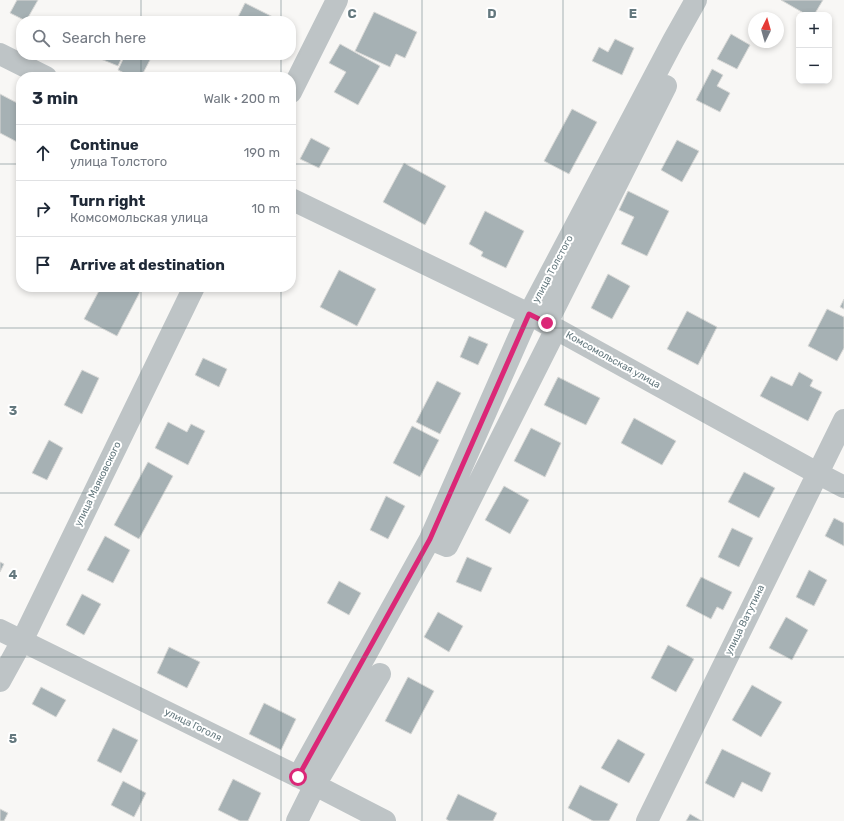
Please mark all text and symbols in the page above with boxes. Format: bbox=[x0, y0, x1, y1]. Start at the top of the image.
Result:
text: C bbox=[347, 6, 357, 21]
text: D bbox=[487, 6, 497, 21]
text: E bbox=[629, 6, 637, 21]
north arrow bbox=[748, 12, 784, 48]
map controls bbox=[796, 12, 832, 84]
button: + bbox=[796, 12, 832, 48]
search box bbox=[16, 16, 296, 60]
icon: search bbox=[30, 27, 52, 49]
text: Search here bbox=[62, 29, 146, 47]
button: − bbox=[796, 48, 832, 84]
text: 3 min bbox=[32, 88, 78, 108]
text: Walk · 200 m bbox=[203, 91, 280, 106]
text: Continue bbox=[70, 136, 139, 154]
icon: ahead bbox=[32, 142, 54, 164]
text: 190 m bbox=[244, 145, 280, 160]
text: улица Толстого bbox=[70, 154, 167, 169]
text: Turn right bbox=[70, 192, 145, 210]
icon: right bbox=[32, 198, 54, 220]
text: 10 m bbox=[251, 201, 280, 216]
text: Комсомольская улица bbox=[70, 210, 208, 225]
street label: улица Толстого bbox=[530, 233, 576, 305]
icon: arrive bbox=[32, 254, 54, 276]
text: Arrive at destination bbox=[70, 256, 225, 274]
route end bbox=[538, 314, 556, 332]
street label: Комсомольская улица bbox=[564, 329, 662, 391]
text: 3 bbox=[9, 403, 18, 418]
street label: улица Маяковского bbox=[72, 439, 124, 528]
text: 4 bbox=[9, 567, 18, 582]
street label: улица Ватутина bbox=[723, 583, 767, 657]
street label: улица Гоголя bbox=[162, 706, 224, 744]
text: 5 bbox=[9, 731, 17, 746]
route start bbox=[289, 768, 307, 786]

